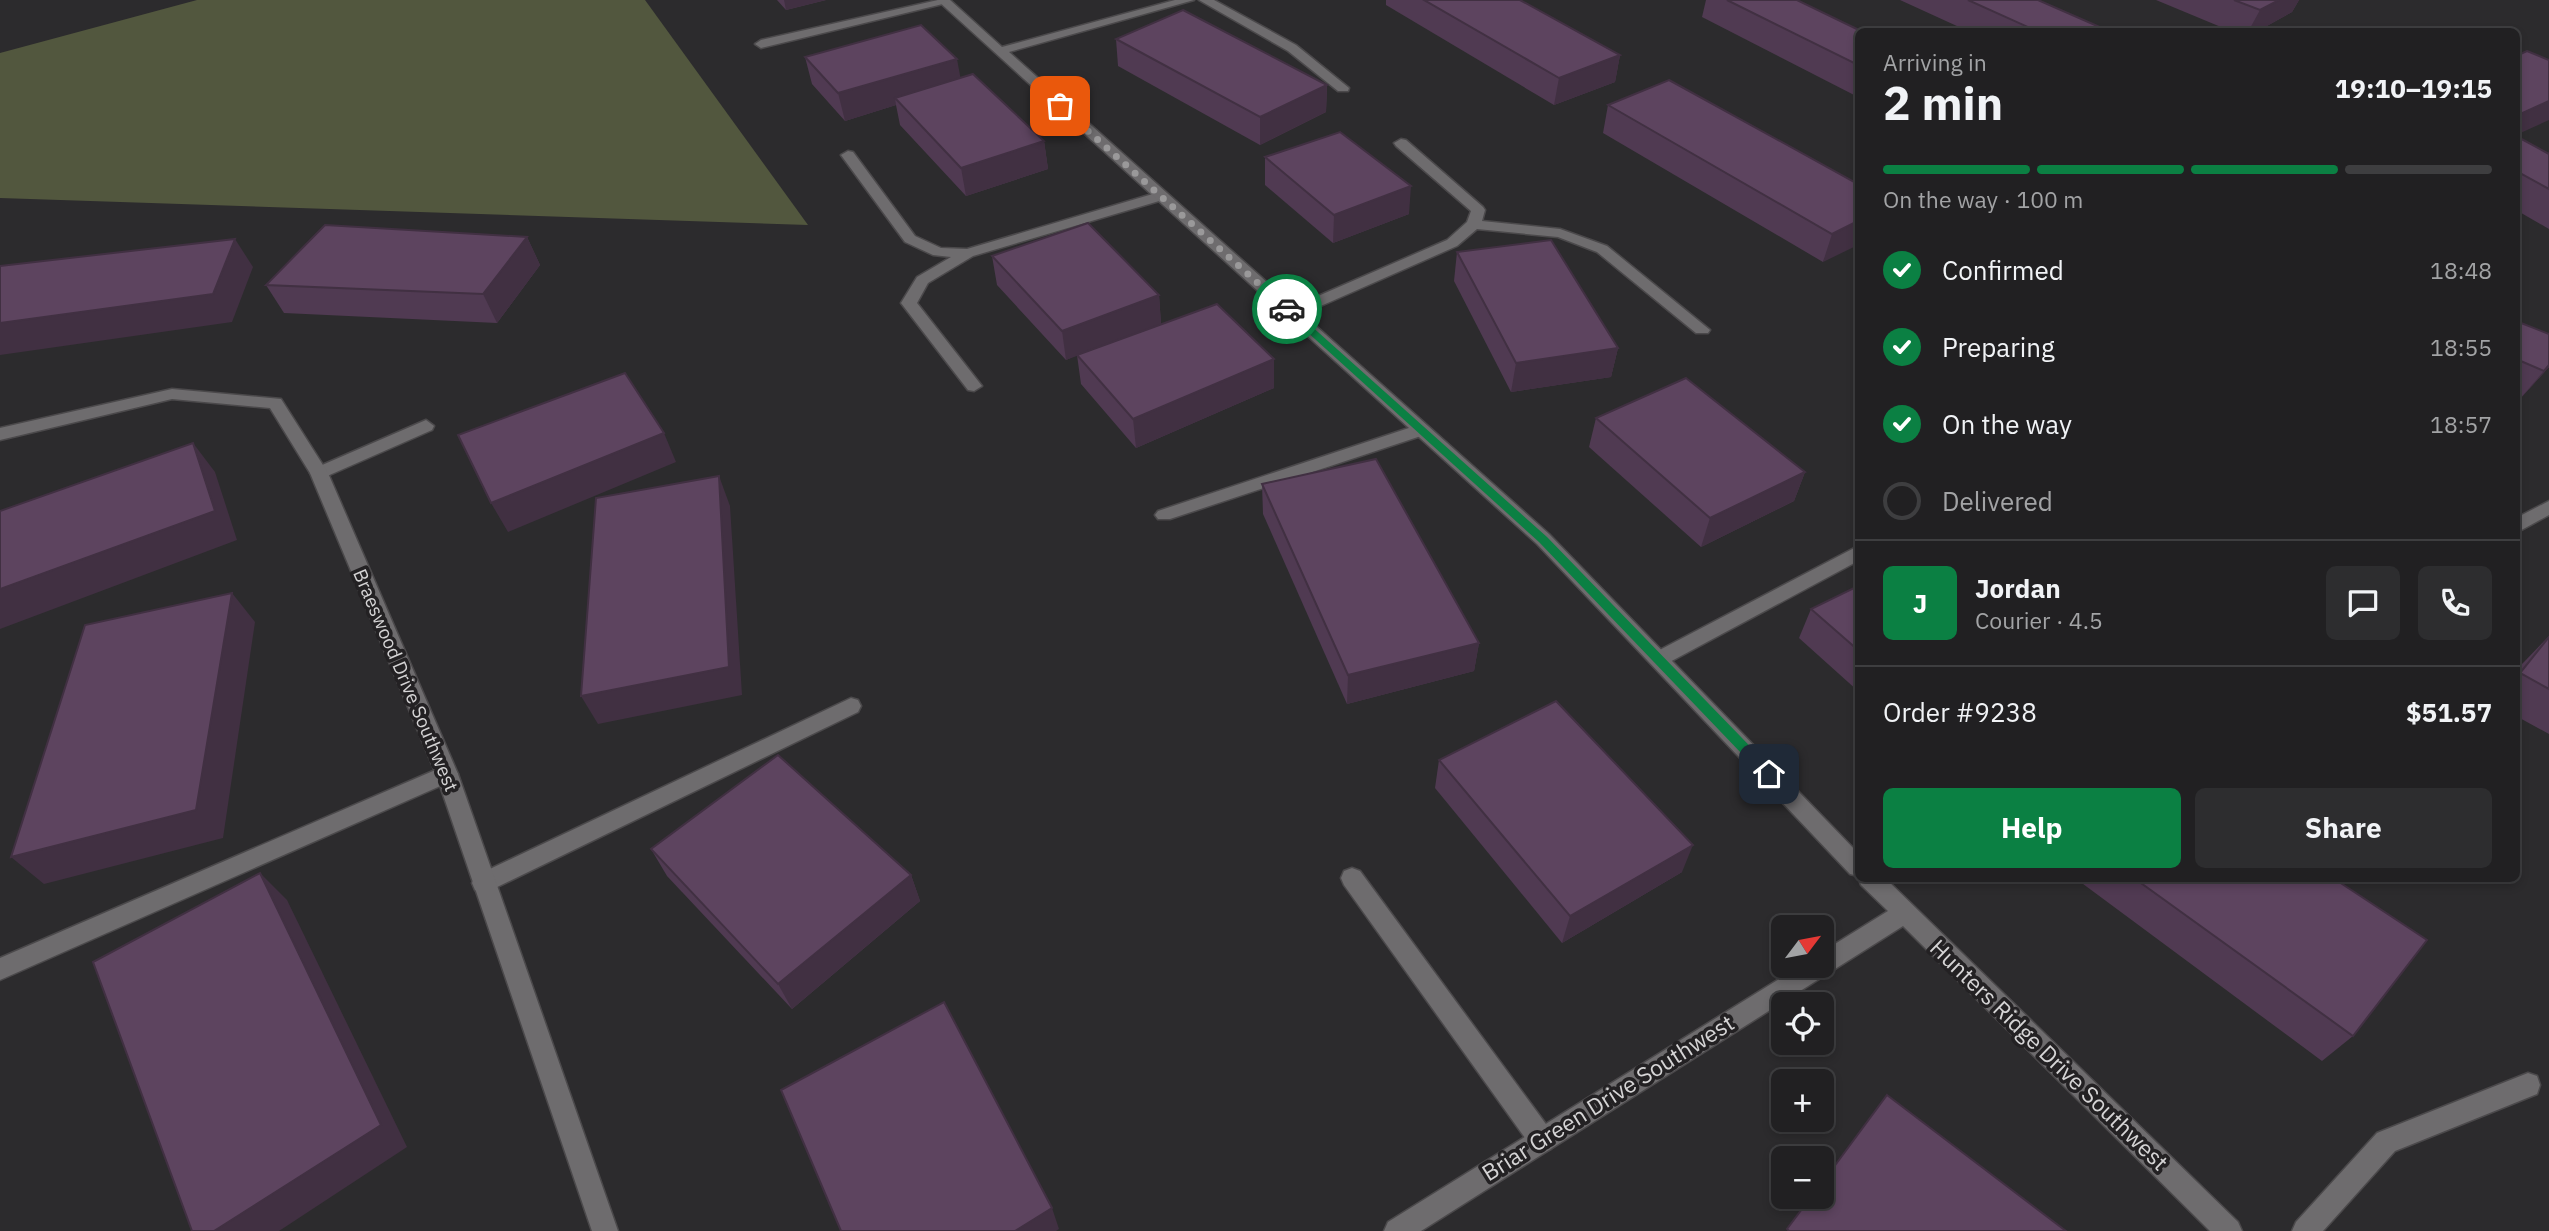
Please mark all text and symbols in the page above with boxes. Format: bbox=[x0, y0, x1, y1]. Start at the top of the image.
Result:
text: Arriving in bbox=[1883, 47, 1987, 77]
text: 19:10–19:15 bbox=[2335, 71, 2492, 105]
text: 2 min bbox=[1883, 73, 2003, 133]
pin bbox=[1030, 76, 1090, 136]
icon: bag bbox=[1041, 87, 1079, 125]
text: On the way · 100 m bbox=[1883, 184, 2083, 214]
icon: check bbox=[1883, 251, 1921, 289]
text: Confirmed bbox=[1942, 253, 2064, 287]
text: 18:48 bbox=[2430, 255, 2492, 285]
courier bbox=[1252, 274, 1322, 344]
icon: car bbox=[1268, 290, 1306, 328]
icon: check bbox=[1883, 328, 1921, 366]
text: Preparing bbox=[1942, 330, 2055, 364]
text: 18:55 bbox=[2430, 332, 2492, 362]
icon: check bbox=[1883, 405, 1921, 443]
text: On the way bbox=[1942, 407, 2072, 441]
text: 18:57 bbox=[2430, 409, 2492, 439]
text: Delivered bbox=[1942, 484, 2053, 518]
street label: Braeswood Drive Southwest bbox=[348, 565, 464, 795]
button: chat bbox=[2326, 566, 2400, 640]
button: phone bbox=[2418, 566, 2492, 640]
text: Jordan bbox=[1975, 571, 2061, 605]
text: J bbox=[1913, 586, 1927, 620]
text: Courier · 4.5 bbox=[1975, 605, 2103, 635]
text: Order #9238 bbox=[1883, 695, 2037, 729]
text: $51.57 bbox=[2406, 695, 2492, 729]
pin bbox=[1739, 744, 1799, 804]
icon: home bbox=[1750, 755, 1788, 793]
button: Help bbox=[1883, 788, 2181, 868]
button: Share bbox=[2195, 788, 2492, 868]
north arrow bbox=[1771, 915, 1834, 978]
map controls bbox=[1771, 915, 1834, 1209]
street label: Hunters Ridge Drive Southwest bbox=[1924, 932, 2175, 1176]
button: locate bbox=[1771, 992, 1834, 1055]
street label: Briar Green Drive Southwest bbox=[1476, 1007, 1739, 1187]
button: + bbox=[1771, 1069, 1834, 1132]
button: − bbox=[1771, 1146, 1834, 1209]

